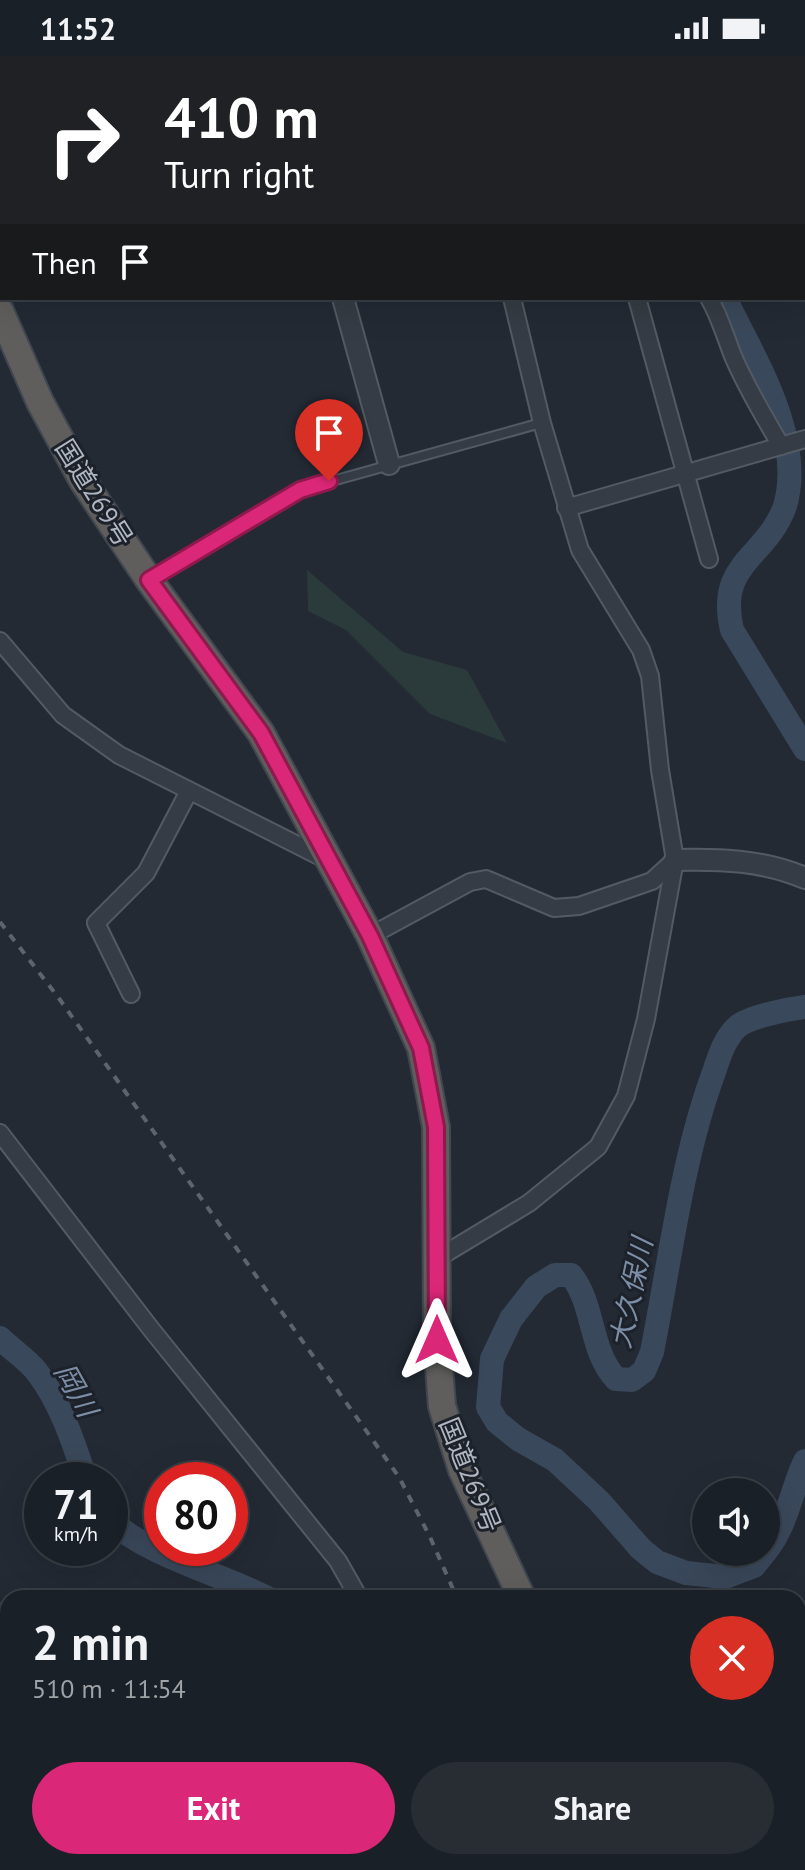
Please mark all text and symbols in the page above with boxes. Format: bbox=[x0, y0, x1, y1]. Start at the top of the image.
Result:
text: 11:52 bbox=[40, 9, 116, 48]
text: 410 m bbox=[164, 81, 319, 153]
icon: right bbox=[32, 88, 136, 192]
text: Turn right bbox=[164, 151, 314, 198]
icon: arrive bbox=[113, 240, 157, 284]
text: Then bbox=[32, 243, 97, 282]
pin bbox=[295, 399, 363, 481]
icon: arrive bbox=[307, 411, 351, 455]
street label: 国道269号 bbox=[48, 433, 140, 553]
water label: 大久保川 bbox=[601, 1231, 661, 1352]
position arrow bbox=[395, 1298, 479, 1382]
water label: 岡川 bbox=[47, 1356, 108, 1426]
street label: 国道269号 bbox=[433, 1413, 508, 1537]
speed limit sign: 80 bbox=[144, 1462, 248, 1566]
text: 71 bbox=[53, 1478, 99, 1530]
map controls bbox=[692, 1478, 780, 1566]
button: sound bbox=[692, 1478, 780, 1566]
text: km/h bbox=[54, 1521, 98, 1547]
text: 2 min bbox=[32, 1611, 149, 1673]
button: close bbox=[690, 1616, 774, 1700]
text: 510 m · 11:54 bbox=[32, 1672, 186, 1705]
button: Exit bbox=[32, 1762, 395, 1854]
button: Share bbox=[411, 1762, 774, 1854]

